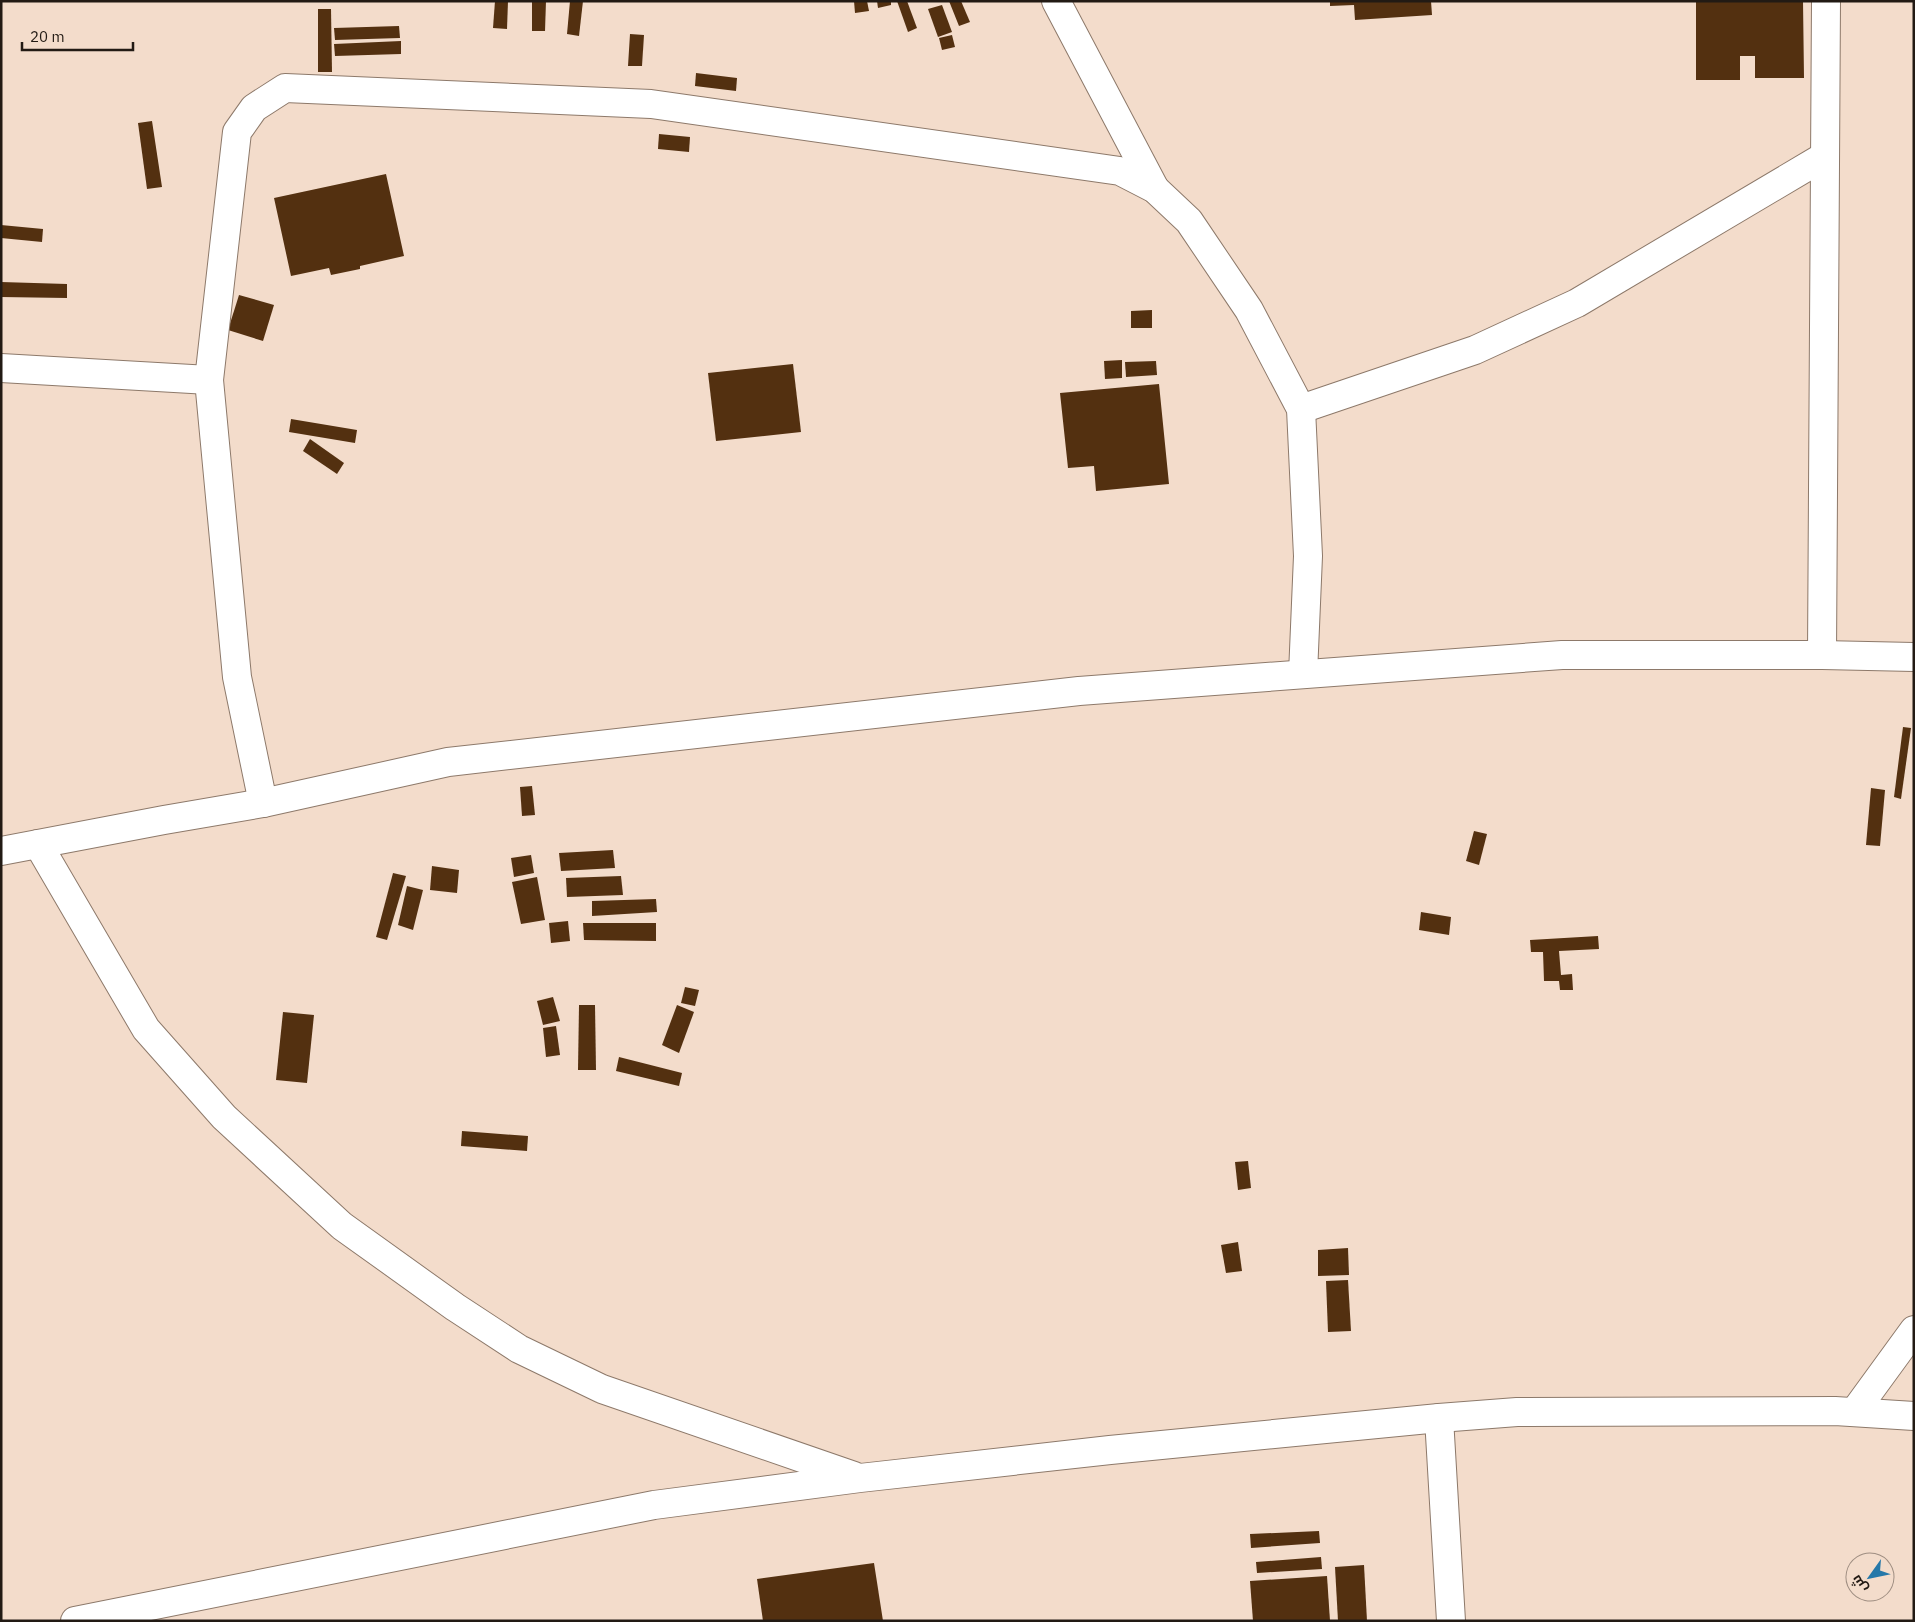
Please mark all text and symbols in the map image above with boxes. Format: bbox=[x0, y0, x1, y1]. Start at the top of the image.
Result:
scale bar bbox=[22, 20, 134, 52]
text: 20 m bbox=[30, 27, 65, 46]
north arrow bbox=[1845, 1552, 1895, 1602]
text: ش bbox=[1847, 1572, 1872, 1597]

